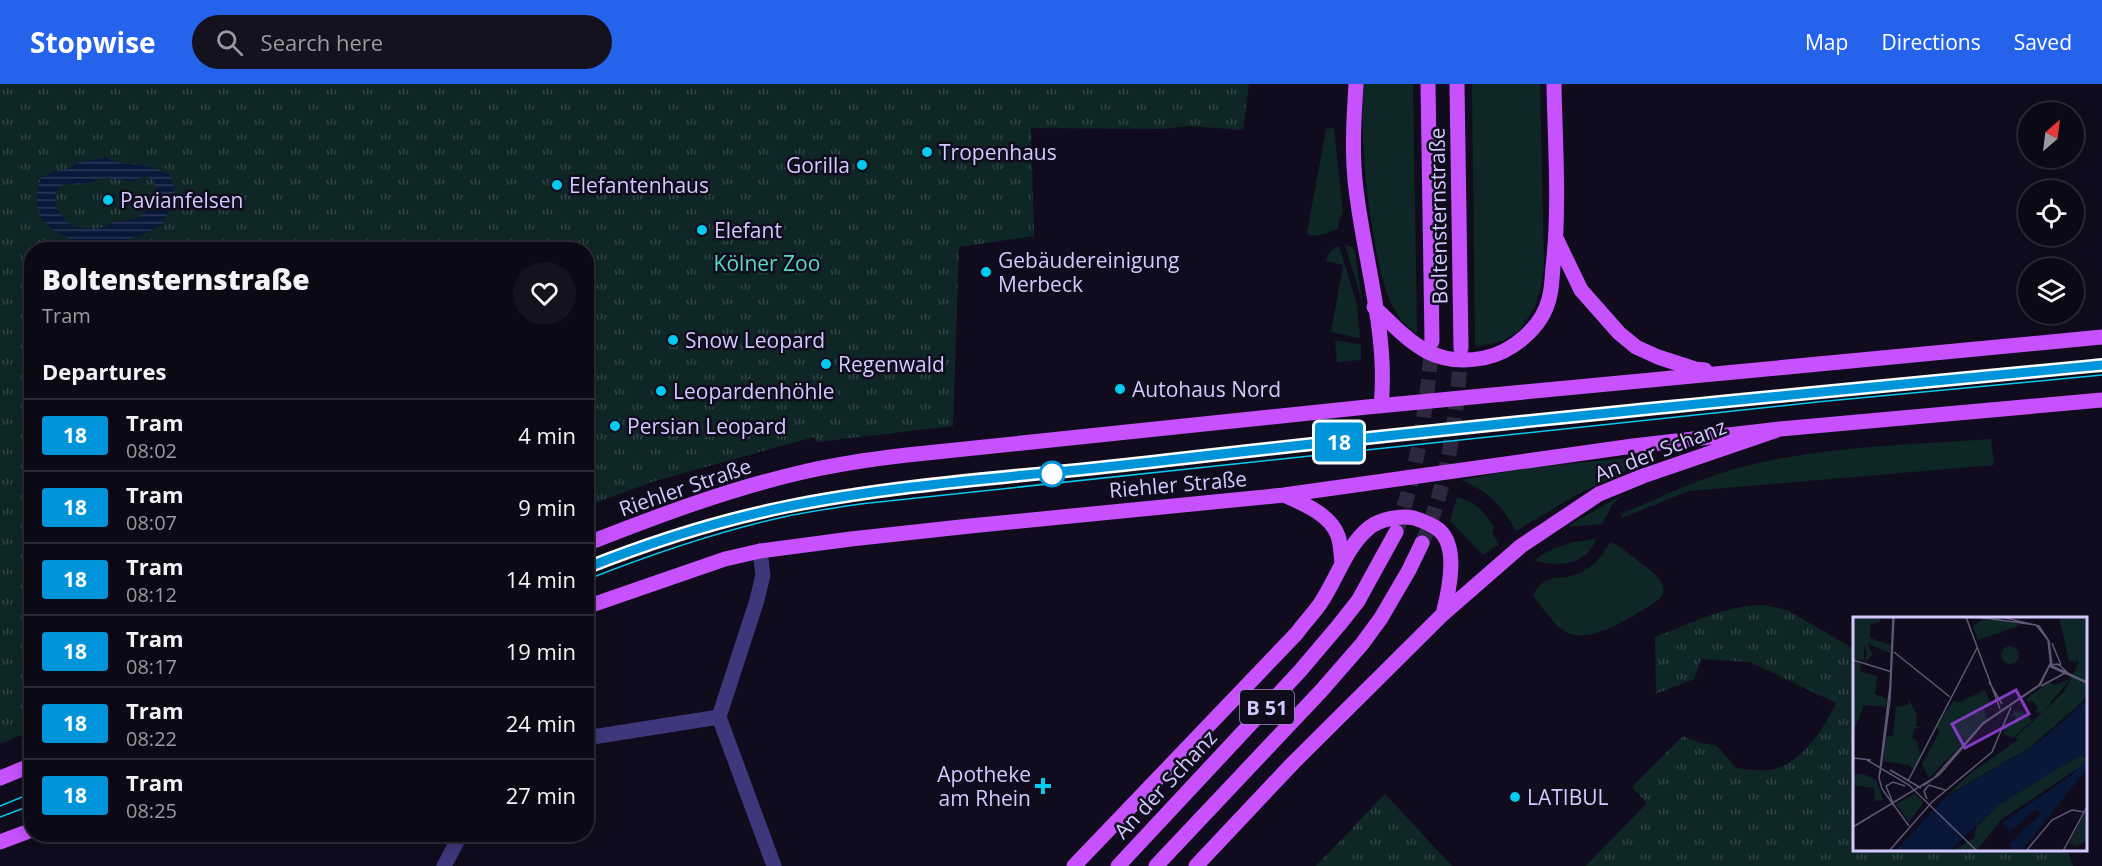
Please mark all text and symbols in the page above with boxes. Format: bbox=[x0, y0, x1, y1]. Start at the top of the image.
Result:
search box bbox=[192, 15, 612, 69]
text: Stopwise bbox=[30, 23, 156, 61]
icon: search bbox=[213, 26, 246, 59]
text: Search here bbox=[261, 27, 383, 57]
text: Map bbox=[1805, 28, 1848, 56]
text: Directions bbox=[1881, 28, 1981, 56]
text: Saved bbox=[2014, 28, 2072, 56]
north arrow bbox=[2018, 102, 2084, 168]
map controls bbox=[2018, 102, 2084, 324]
street label: Boltensternstraße bbox=[1422, 127, 1454, 305]
place label: Tropenhaus bbox=[939, 138, 1057, 166]
marker: Tropenhaus bbox=[920, 145, 934, 159]
place label: Gorilla bbox=[786, 151, 850, 179]
marker: Gorilla bbox=[855, 158, 869, 172]
place label: Elefantenhaus bbox=[569, 171, 709, 199]
marker: Elefantenhaus bbox=[550, 178, 564, 192]
button: locate bbox=[2018, 180, 2084, 246]
place label: Pavianfelsen bbox=[120, 186, 243, 214]
marker: Pavianfelsen bbox=[101, 193, 115, 207]
place label: Elefant bbox=[714, 216, 782, 244]
marker: Elefant bbox=[695, 223, 709, 237]
place label: Gebäudereinigung Merbeck bbox=[998, 246, 1180, 298]
park label: Kölner Zoo bbox=[714, 249, 820, 277]
button: layers bbox=[2018, 258, 2084, 324]
text: Boltensternstraße bbox=[42, 260, 310, 298]
button: heart bbox=[513, 262, 576, 325]
marker: Gebäudereinigung Merbeck bbox=[979, 265, 993, 279]
text: Tram bbox=[42, 302, 91, 329]
place label: Snow Leopard bbox=[685, 326, 825, 354]
marker: Snow Leopard bbox=[666, 333, 680, 347]
place label: Regenwald bbox=[838, 350, 945, 378]
text: Departures bbox=[42, 356, 166, 386]
marker: Regenwald bbox=[819, 357, 833, 371]
place label: Autohaus Nord bbox=[1132, 375, 1281, 403]
place label: Leopardenhöhle bbox=[673, 377, 835, 405]
marker: Autohaus Nord bbox=[1113, 382, 1127, 396]
marker: Leopardenhöhle bbox=[654, 384, 668, 398]
text: Tram bbox=[126, 407, 184, 437]
place label: Persian Leopard bbox=[627, 412, 787, 440]
street label: An der Schanz bbox=[1590, 412, 1730, 488]
marker: Persian Leopard bbox=[608, 419, 622, 433]
text: 4 min bbox=[518, 420, 576, 450]
text: 18 bbox=[63, 421, 87, 449]
line badge: 18 bbox=[1312, 422, 1366, 462]
text: 18 bbox=[1327, 428, 1351, 456]
text: 08:02 bbox=[126, 437, 177, 464]
street label: Riehler Straße bbox=[615, 451, 755, 523]
unlabelled marker bbox=[1039, 461, 1065, 487]
street label: Riehler Straße bbox=[1108, 464, 1248, 504]
text: Tram bbox=[126, 479, 184, 509]
text: 9 min bbox=[518, 492, 576, 522]
text: 18 bbox=[63, 493, 87, 521]
text: 08:07 bbox=[126, 509, 177, 536]
text: Tram bbox=[126, 551, 184, 581]
text: 14 min bbox=[506, 564, 576, 594]
text: 18 bbox=[63, 565, 87, 593]
text: 08:12 bbox=[126, 581, 177, 608]
inset map bbox=[1853, 617, 2087, 851]
text: Tram bbox=[126, 623, 184, 653]
text: 19 min bbox=[506, 636, 576, 666]
text: 18 bbox=[63, 637, 87, 665]
text: 08:17 bbox=[126, 653, 177, 680]
road number: B 51 bbox=[1240, 690, 1294, 724]
text: Tram bbox=[126, 695, 184, 725]
text: 24 min bbox=[506, 708, 576, 738]
text: 18 bbox=[63, 709, 87, 737]
street label: An der Schanz bbox=[1107, 723, 1223, 844]
text: 08:22 bbox=[126, 725, 177, 752]
place label: Apotheke am Rhein bbox=[937, 760, 1031, 812]
text: Tram bbox=[126, 767, 184, 797]
marker: Apotheke am Rhein bbox=[1036, 779, 1050, 793]
text: 27 min bbox=[506, 780, 576, 810]
text: 18 bbox=[63, 781, 87, 809]
place label: LATIBUL bbox=[1527, 783, 1609, 811]
marker: LATIBUL bbox=[1508, 790, 1522, 804]
text: 08:25 bbox=[126, 797, 177, 824]

